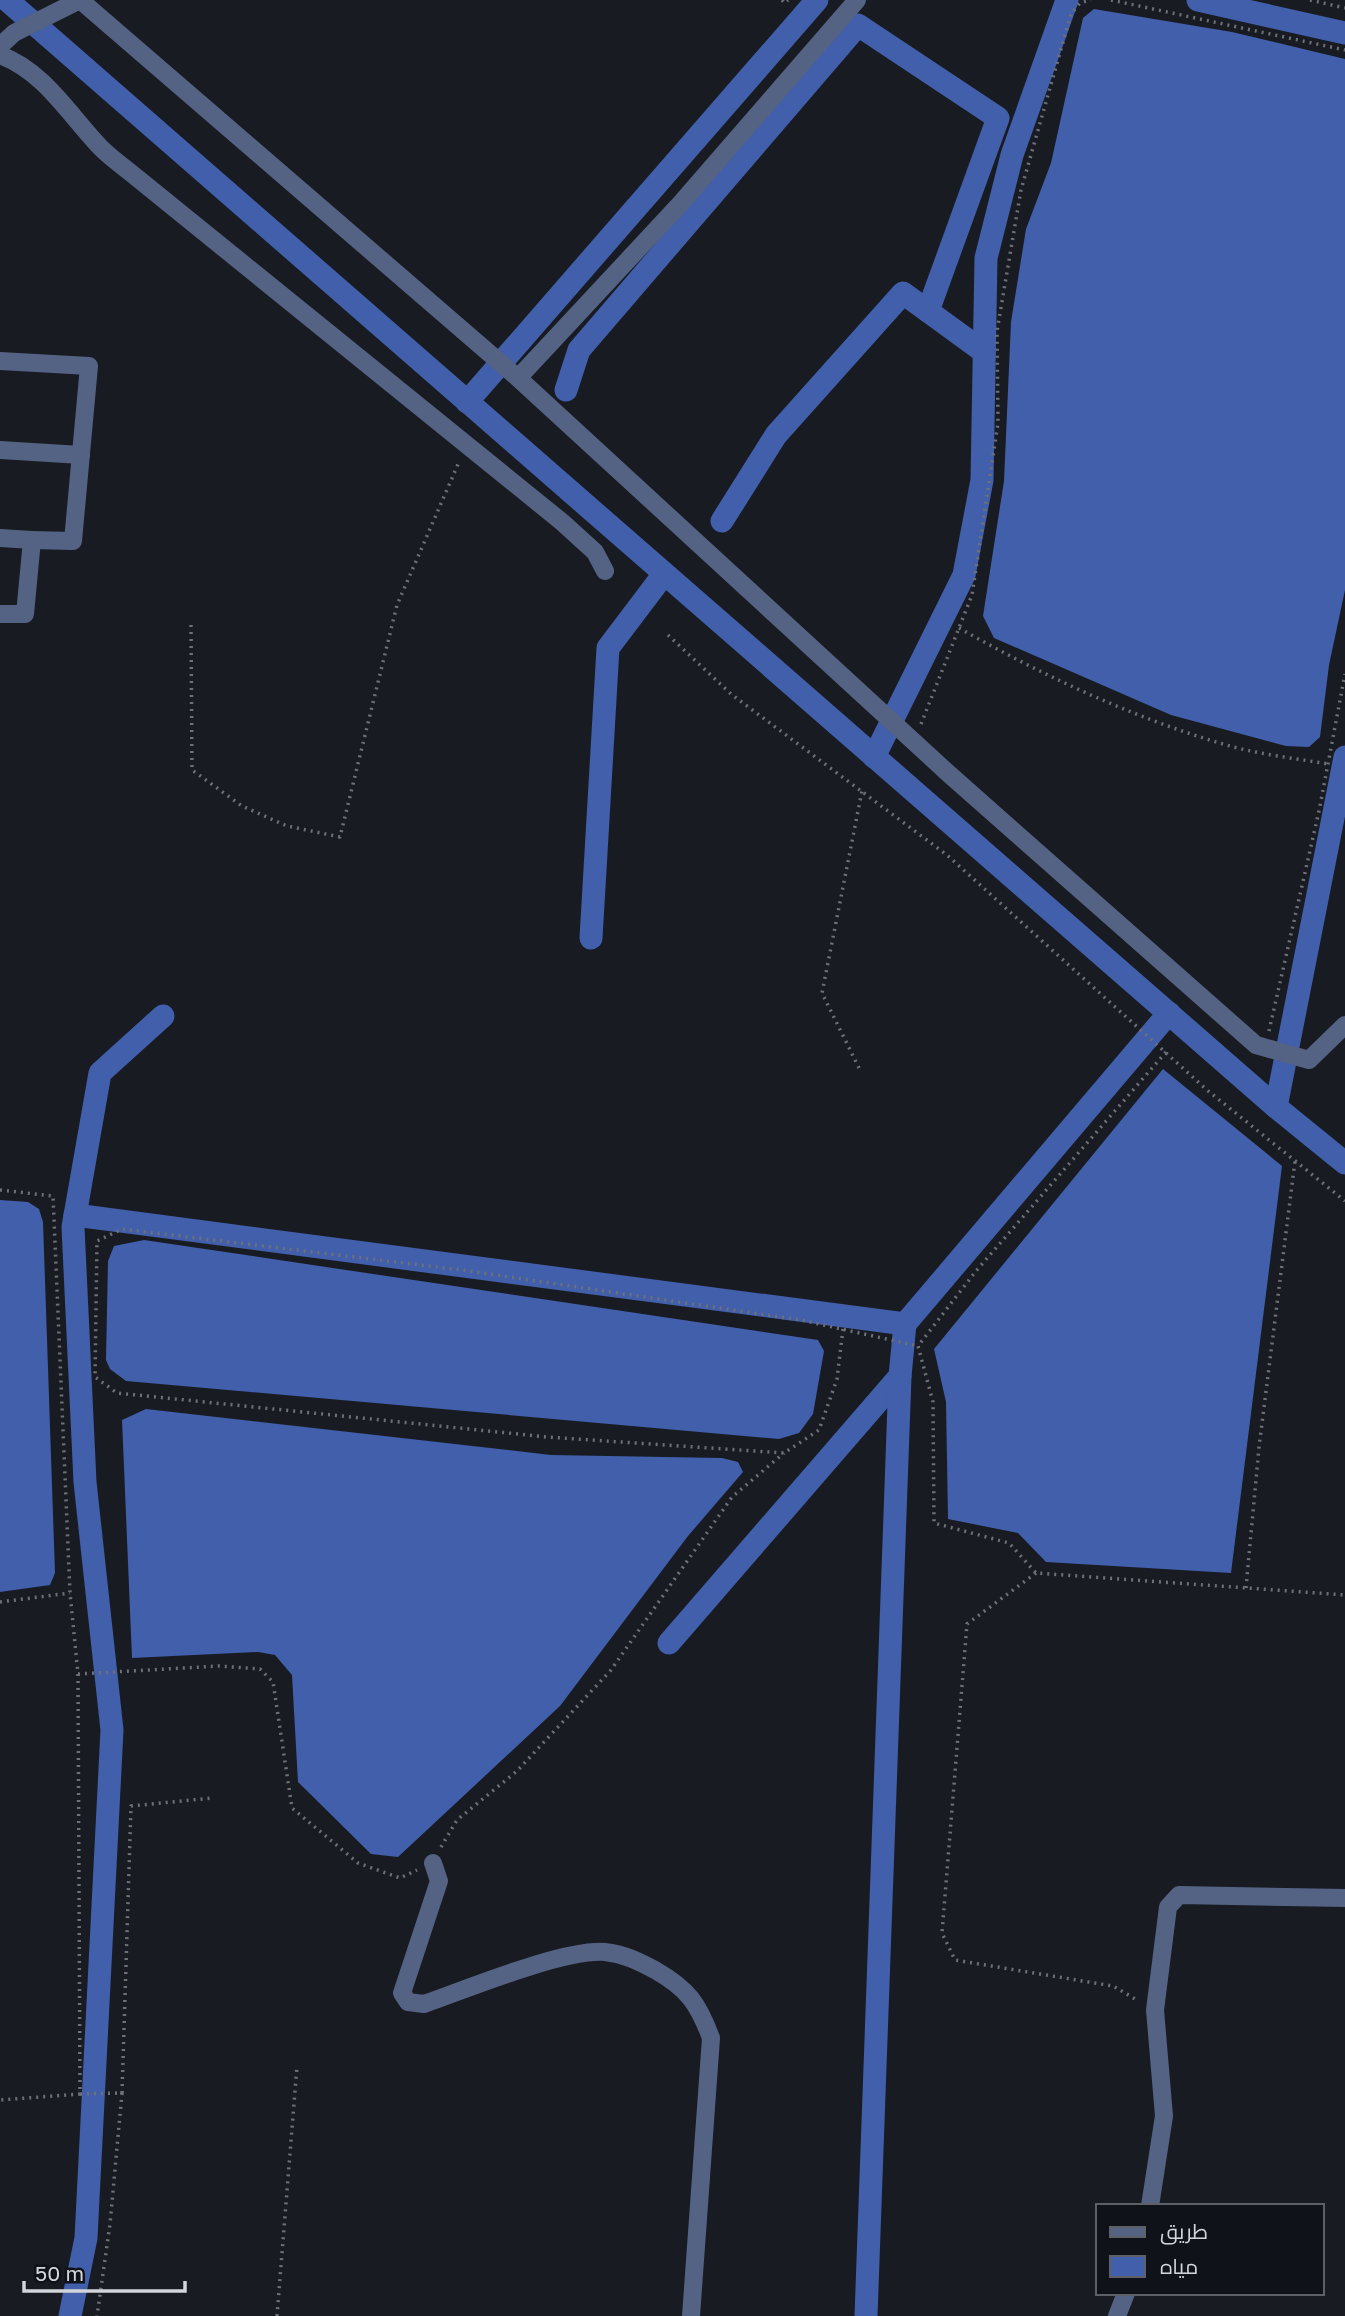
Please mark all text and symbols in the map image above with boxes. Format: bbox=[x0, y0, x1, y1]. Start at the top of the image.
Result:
legend bbox=[1096, 2204, 1324, 2295]
text: طريق bbox=[1160, 2218, 1208, 2245]
scale bar bbox=[24, 2250, 186, 2294]
text: مياه bbox=[1160, 2253, 1198, 2279]
text: 50 m bbox=[35, 2260, 84, 2286]

